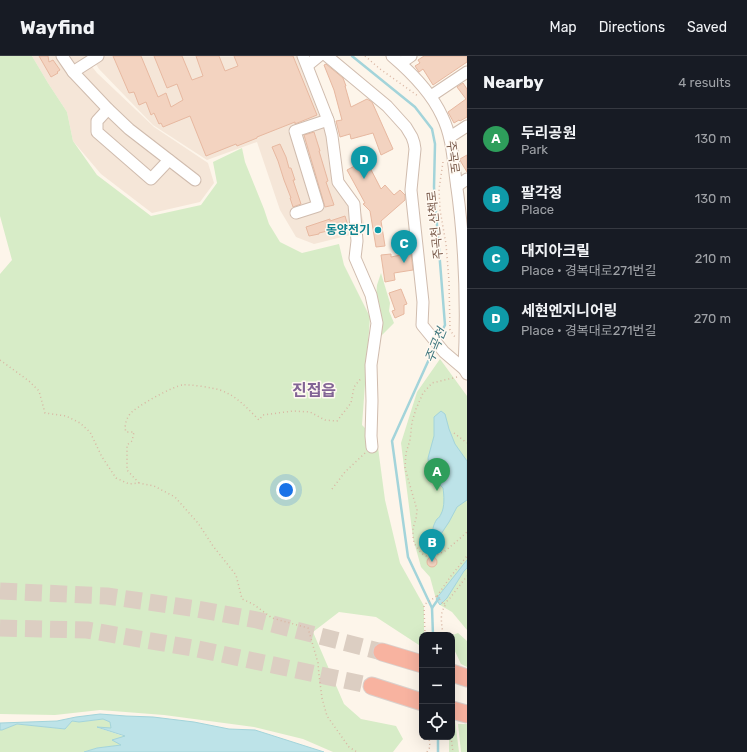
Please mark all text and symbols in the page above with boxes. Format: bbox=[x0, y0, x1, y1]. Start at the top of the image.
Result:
text: Wayfind bbox=[20, 16, 95, 39]
text: Map bbox=[550, 19, 577, 36]
text: Directions bbox=[599, 19, 665, 36]
text: Saved bbox=[687, 19, 727, 36]
text: Nearby bbox=[483, 72, 544, 92]
text: 4 results bbox=[678, 75, 731, 90]
text: 두리공원 bbox=[521, 124, 576, 142]
text: A bbox=[491, 131, 501, 146]
text: 130 m bbox=[695, 131, 731, 146]
street label: 주곡로 bbox=[444, 140, 462, 174]
text: Park bbox=[521, 142, 548, 157]
pin: D bbox=[351, 146, 377, 179]
text: 팔각정 bbox=[521, 184, 562, 202]
street label: 주곡천 산책로 bbox=[424, 190, 446, 260]
text: B bbox=[491, 191, 501, 206]
text: 130 m bbox=[695, 191, 731, 206]
text: Place bbox=[521, 202, 554, 217]
place label: 동양전기 bbox=[326, 223, 370, 237]
marker: 동양전기 bbox=[373, 225, 383, 235]
pin: C bbox=[391, 230, 417, 263]
text: 대지아크릴 bbox=[521, 242, 590, 260]
text: C bbox=[491, 251, 501, 266]
text: 210 m bbox=[695, 251, 731, 266]
text: Place · 경복대로271번길 bbox=[521, 263, 656, 278]
text: 세현엔지니어링 bbox=[521, 302, 618, 320]
text: D bbox=[491, 311, 501, 326]
text: 270 m bbox=[694, 311, 731, 326]
text: Place · 경복대로271번길 bbox=[521, 323, 656, 338]
water label: 주곡천 bbox=[422, 325, 450, 365]
district label: 진접읍 bbox=[292, 381, 336, 400]
pin: A bbox=[424, 458, 450, 491]
your location bbox=[276, 480, 296, 500]
pin: B bbox=[419, 529, 445, 562]
map controls bbox=[419, 632, 455, 740]
button: + bbox=[419, 632, 455, 668]
button: − bbox=[419, 668, 455, 704]
button: locate bbox=[419, 704, 455, 740]

